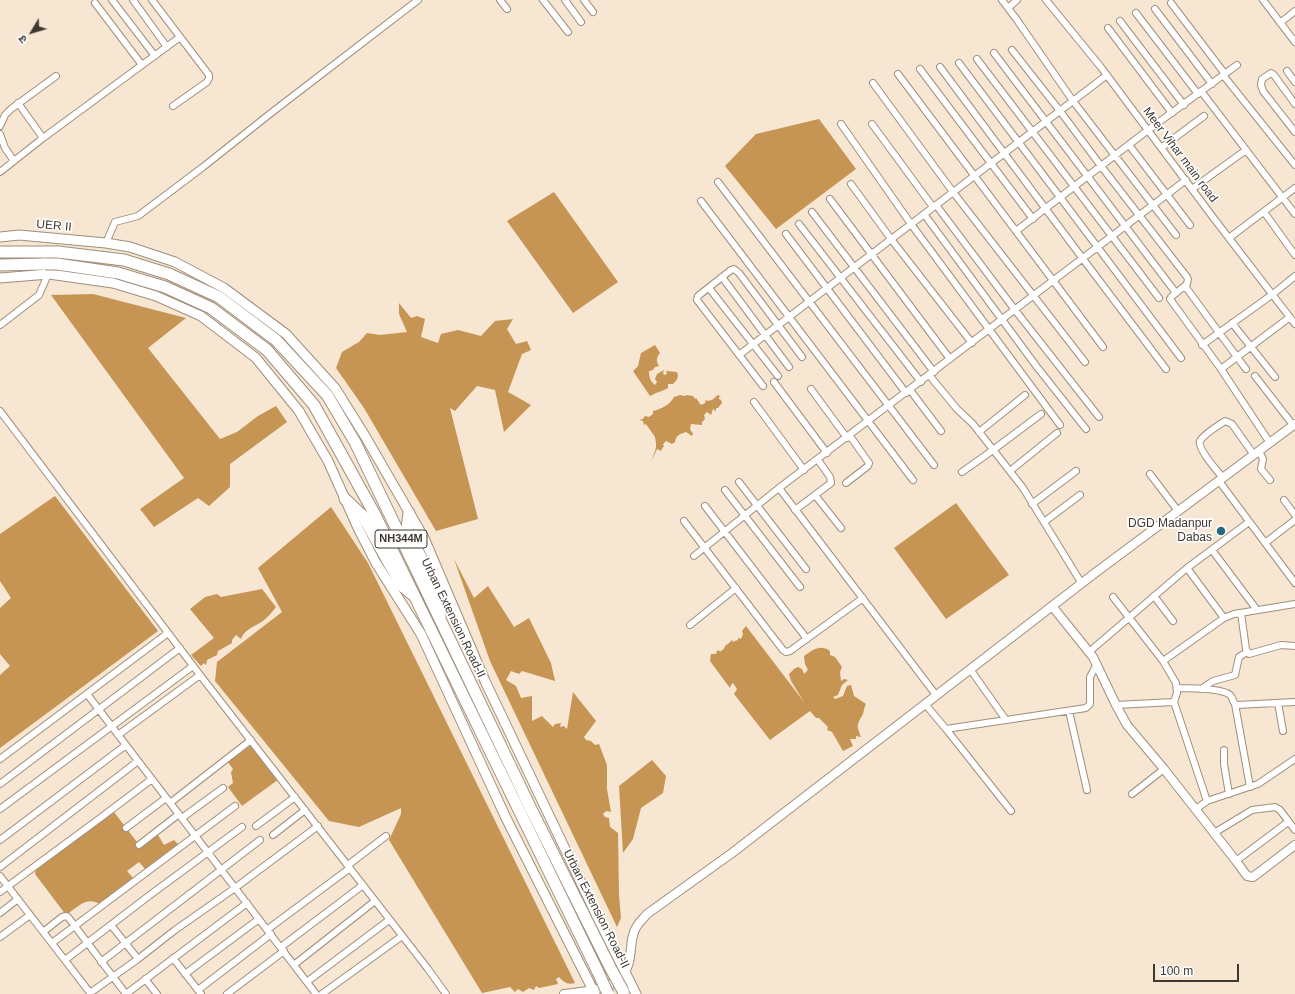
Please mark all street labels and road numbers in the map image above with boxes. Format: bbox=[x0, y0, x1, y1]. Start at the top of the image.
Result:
street label: Meer Vihar main road bbox=[1140, 105, 1220, 205]
street label: UER II bbox=[36, 217, 72, 235]
road number: NH344M bbox=[375, 530, 427, 548]
street label: Urban Extension Road-II bbox=[418, 556, 488, 680]
street label: Urban Extension Road-II bbox=[560, 847, 632, 971]

